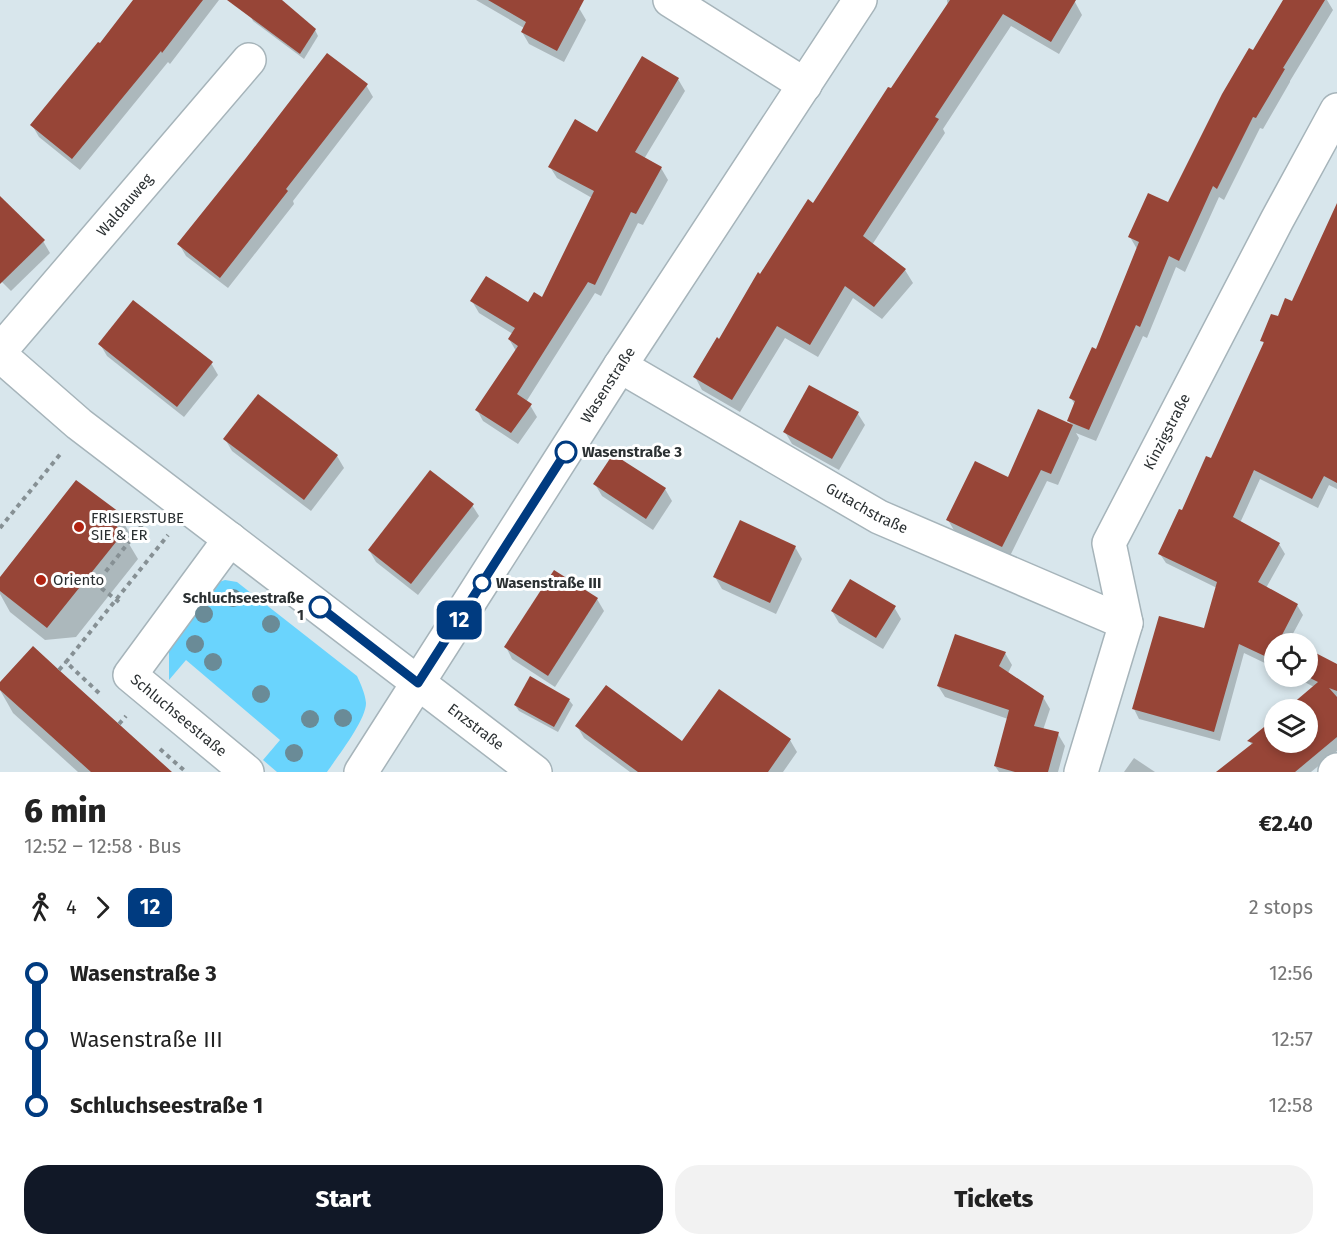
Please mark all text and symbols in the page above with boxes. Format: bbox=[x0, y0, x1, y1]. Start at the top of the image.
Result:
street label: Waldauweg bbox=[93, 170, 157, 240]
street label: Wasenstraße bbox=[577, 344, 639, 427]
street label: Kinzigstraße bbox=[1140, 390, 1194, 473]
marker: Wasenstraße 3 bbox=[555, 441, 577, 463]
place label: Wasenstraße 3 bbox=[582, 443, 682, 461]
street label: Gutachstraße bbox=[823, 479, 911, 537]
place label: FRISIERSTUBE SIE & ER bbox=[91, 509, 184, 544]
marker: FRISIERSTUBE SIE & ER bbox=[72, 520, 86, 534]
place label: Oriento bbox=[53, 571, 104, 589]
marker: Oriento bbox=[34, 573, 48, 587]
marker: Wasenstraße III bbox=[473, 574, 491, 592]
place label: Wasenstraße III bbox=[496, 574, 601, 592]
place label: Schluchseestraße 1 bbox=[183, 589, 304, 624]
marker: Schluchseestraße 1 bbox=[309, 596, 331, 618]
line badge: 12 bbox=[432, 600, 486, 640]
text: 12 bbox=[449, 607, 469, 633]
map controls bbox=[1264, 633, 1318, 753]
button: locate bbox=[1264, 633, 1318, 687]
street label: Schluchseestraße bbox=[127, 670, 230, 760]
button: layers bbox=[1264, 699, 1318, 753]
street label: Enzstraße bbox=[444, 700, 508, 754]
text: 6 min bbox=[24, 791, 106, 831]
text: €2.40 bbox=[1259, 810, 1313, 837]
text: 12:52 – 12:58 · Bus bbox=[24, 834, 181, 858]
icon: walk bbox=[24, 891, 57, 924]
icon: forward bbox=[86, 891, 119, 924]
text: 12 bbox=[140, 894, 160, 920]
text: 4 bbox=[66, 895, 77, 919]
text: 2 stops bbox=[1249, 895, 1313, 919]
text: Wasenstraße 3 bbox=[70, 960, 217, 987]
text: 12:56 bbox=[1269, 961, 1313, 985]
text: Wasenstraße III bbox=[70, 1026, 223, 1053]
text: 12:57 bbox=[1271, 1027, 1313, 1051]
text: Schluchseestraße 1 bbox=[70, 1092, 263, 1119]
text: 12:58 bbox=[1269, 1093, 1313, 1117]
button: Start bbox=[24, 1165, 663, 1234]
button: Tickets bbox=[675, 1165, 1313, 1234]

